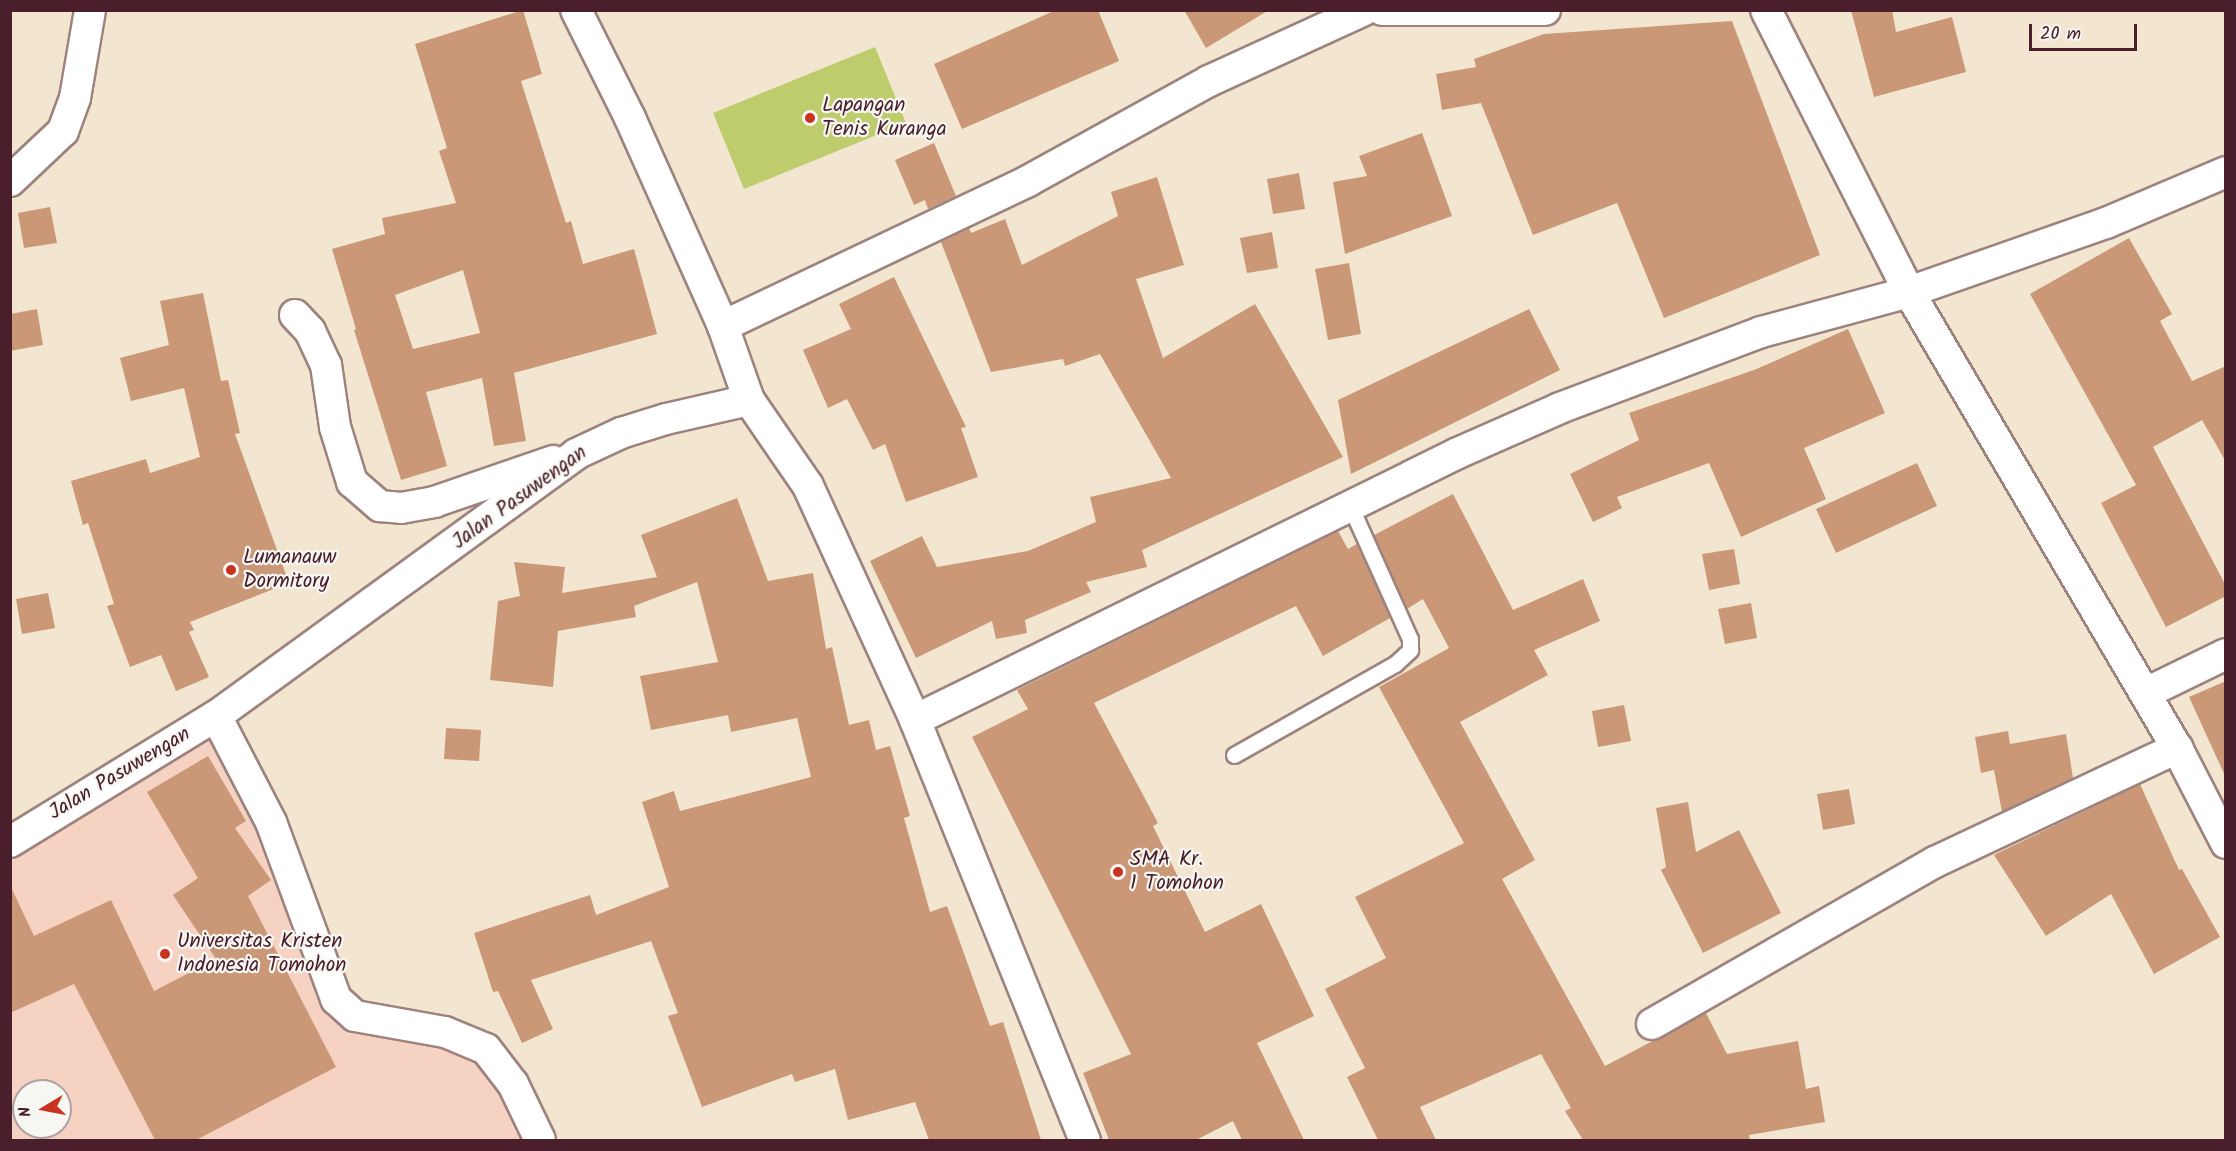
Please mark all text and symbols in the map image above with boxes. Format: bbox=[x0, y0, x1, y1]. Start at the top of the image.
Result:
scale bar bbox=[2032, 12, 2140, 50]
text: 20 m bbox=[2040, 20, 2081, 49]
place label: Lapangan Tenis Kuranga bbox=[822, 93, 947, 143]
marker: Lapangan Tenis Kuranga bbox=[803, 111, 817, 125]
street label: Jalan Pasuwengan bbox=[448, 441, 592, 555]
place label: Lumanauw Dormitory bbox=[243, 545, 336, 595]
marker: Lumanauw Dormitory bbox=[224, 563, 238, 577]
street label: Jalan Pasuwengan bbox=[45, 722, 195, 826]
place label: SMA Kr. 1 Tomohon bbox=[1130, 847, 1224, 897]
marker: SMA Kr. 1 Tomohon bbox=[1111, 865, 1125, 879]
place label: Universitas Kristen Indonesia Tomohon bbox=[177, 929, 346, 979]
marker: Universitas Kristen Indonesia Tomohon bbox=[158, 947, 172, 961]
north arrow bbox=[12, 1079, 72, 1139]
text: N bbox=[13, 1105, 39, 1119]

